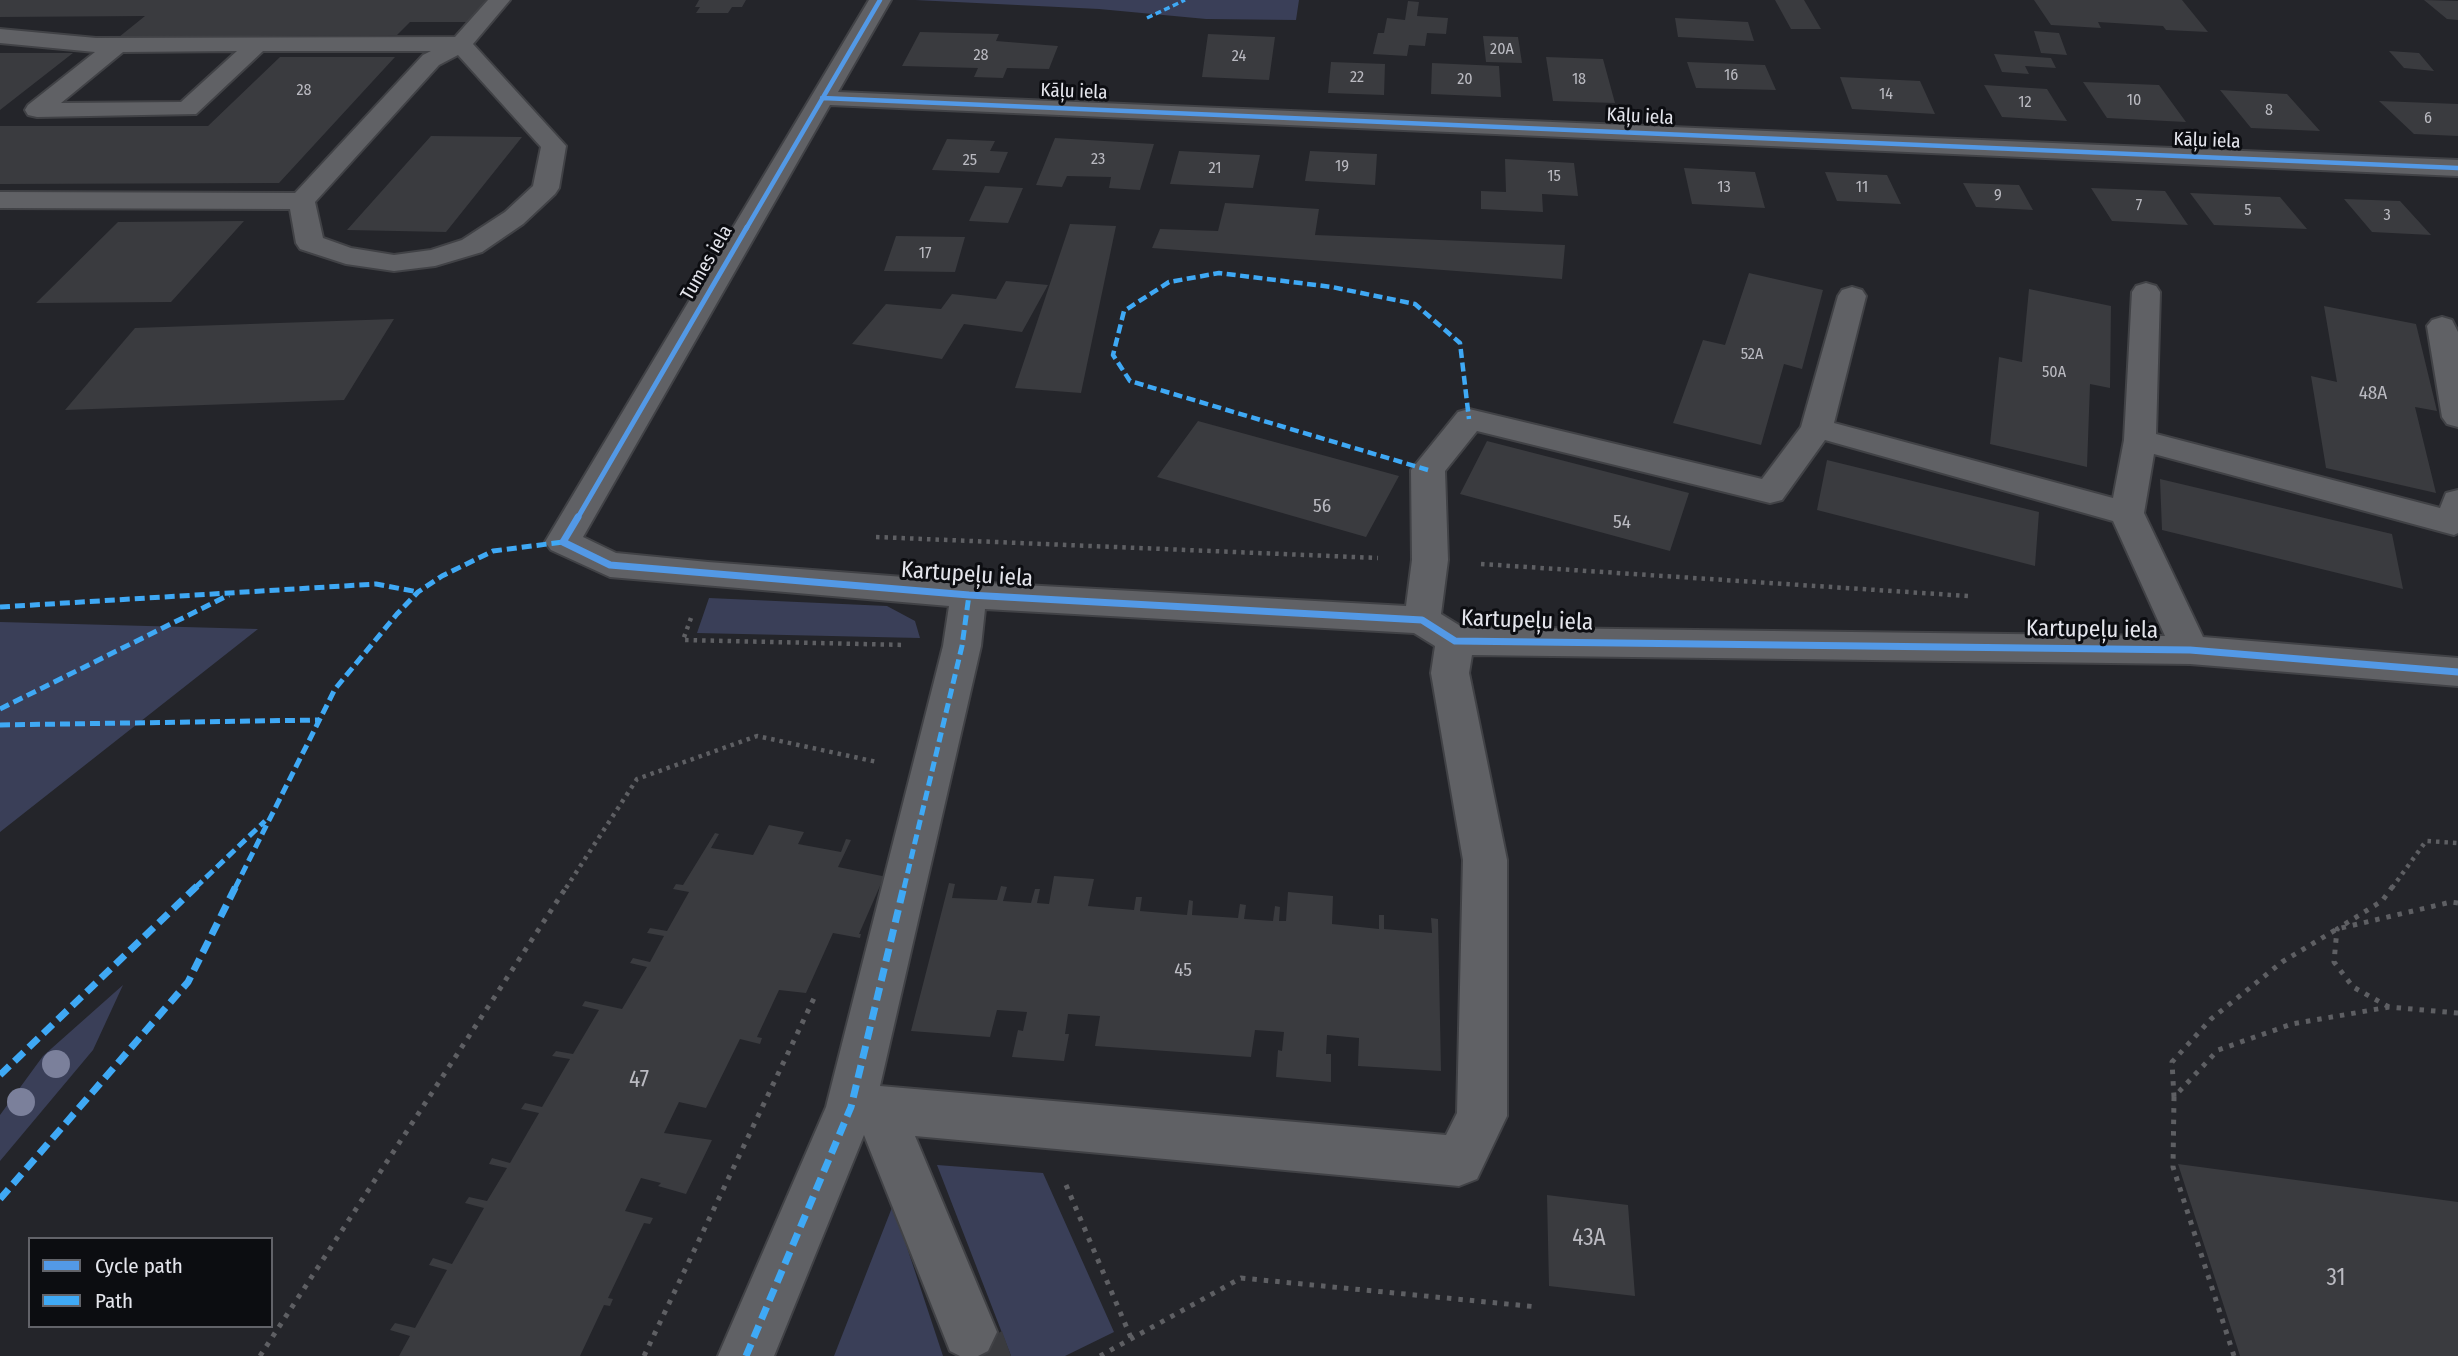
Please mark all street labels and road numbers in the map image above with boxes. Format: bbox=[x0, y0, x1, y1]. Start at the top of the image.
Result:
street label: Kāļu iela bbox=[1040, 79, 1108, 105]
street label: Kāļu iela bbox=[1606, 104, 1674, 130]
street label: Kāļu iela bbox=[2173, 128, 2241, 154]
street label: Tumes iela bbox=[676, 221, 738, 305]
street label: Kartupeļu iela bbox=[900, 557, 1034, 593]
street label: Kartupeļu iela bbox=[1460, 605, 1594, 637]
street label: Kartupeļu iela bbox=[2026, 615, 2158, 645]

